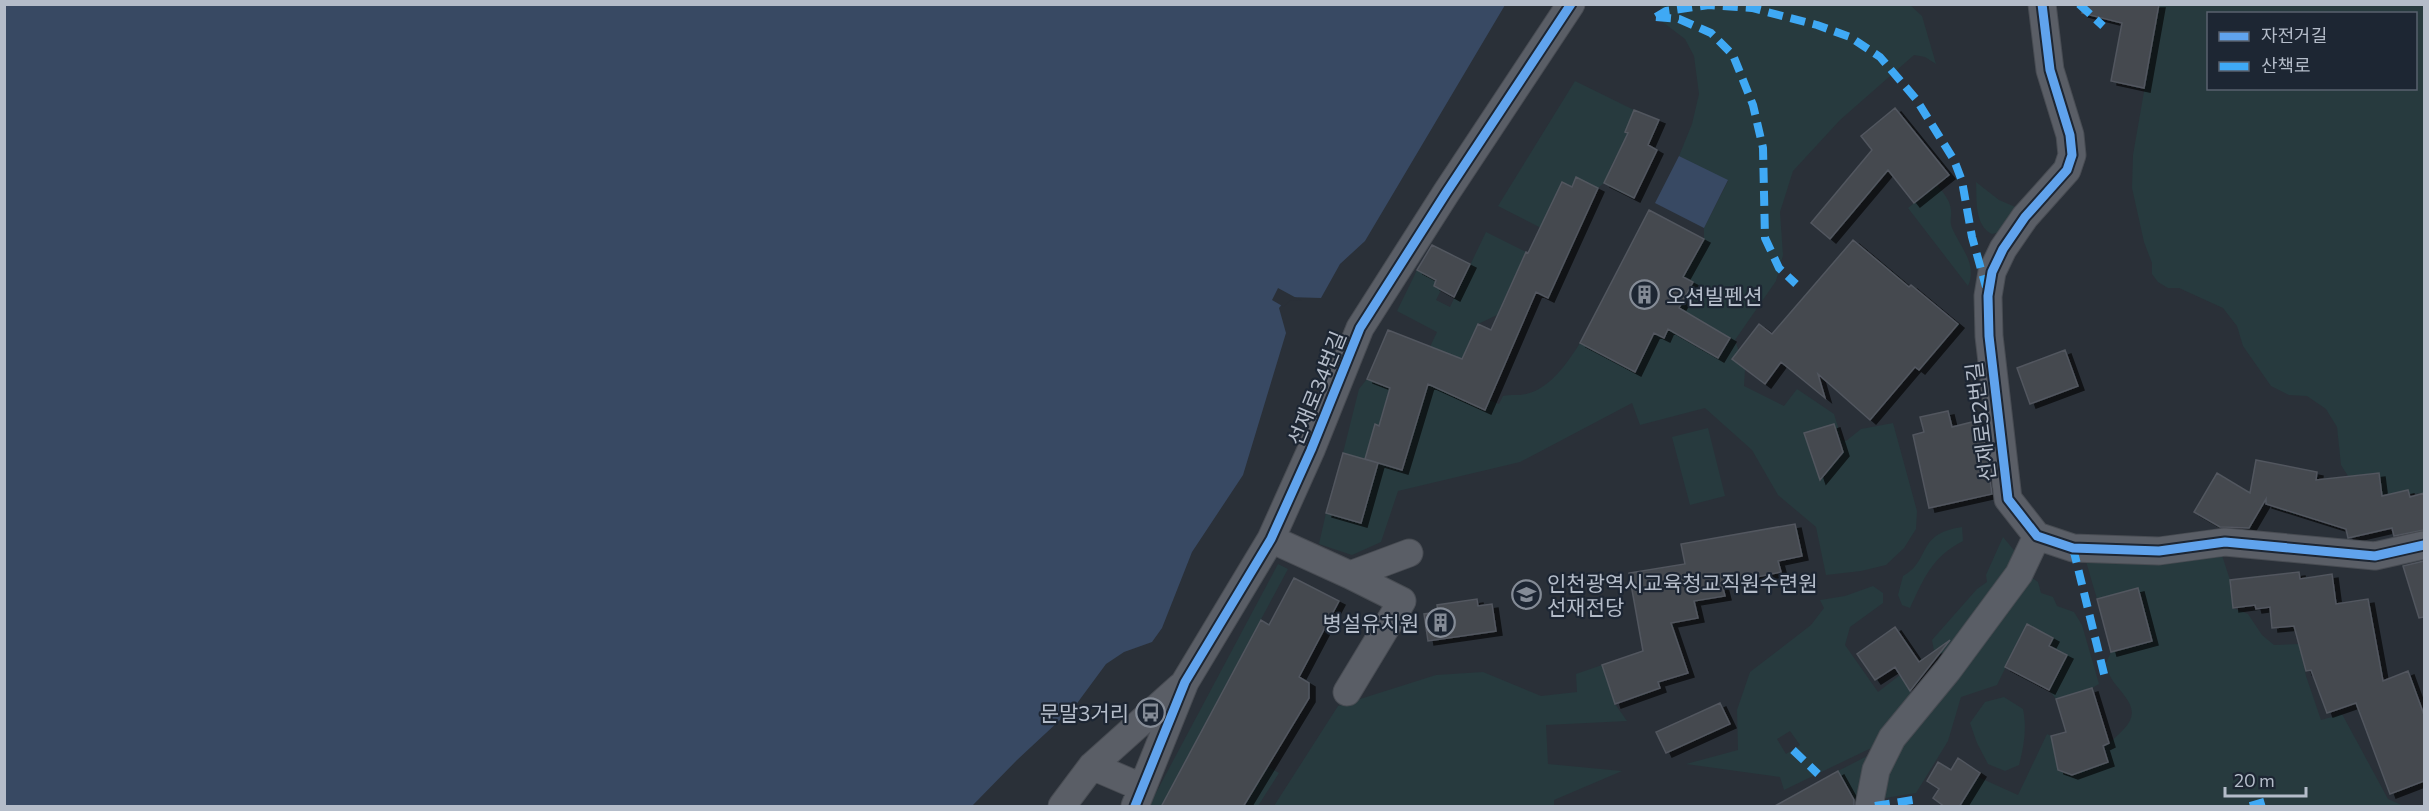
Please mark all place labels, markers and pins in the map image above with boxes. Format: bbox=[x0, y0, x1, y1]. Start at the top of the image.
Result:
building icon: 오션빌펜션 bbox=[1629, 279, 1661, 311]
place label: 오션빌펜션 bbox=[1666, 283, 1763, 308]
place label: 인천광역시교육청교직원수련원 선재전당 bbox=[1547, 570, 1817, 619]
school or university icon: 인천광역시교육청교직원수련원 선재전당 bbox=[1510, 578, 1542, 610]
building icon: 병설유치원 bbox=[1424, 606, 1456, 638]
place label: 병설유치원 bbox=[1322, 610, 1419, 635]
bus stop icon: 문말3거리 bbox=[1134, 696, 1166, 728]
place label: 문말3거리 bbox=[1040, 700, 1129, 725]

